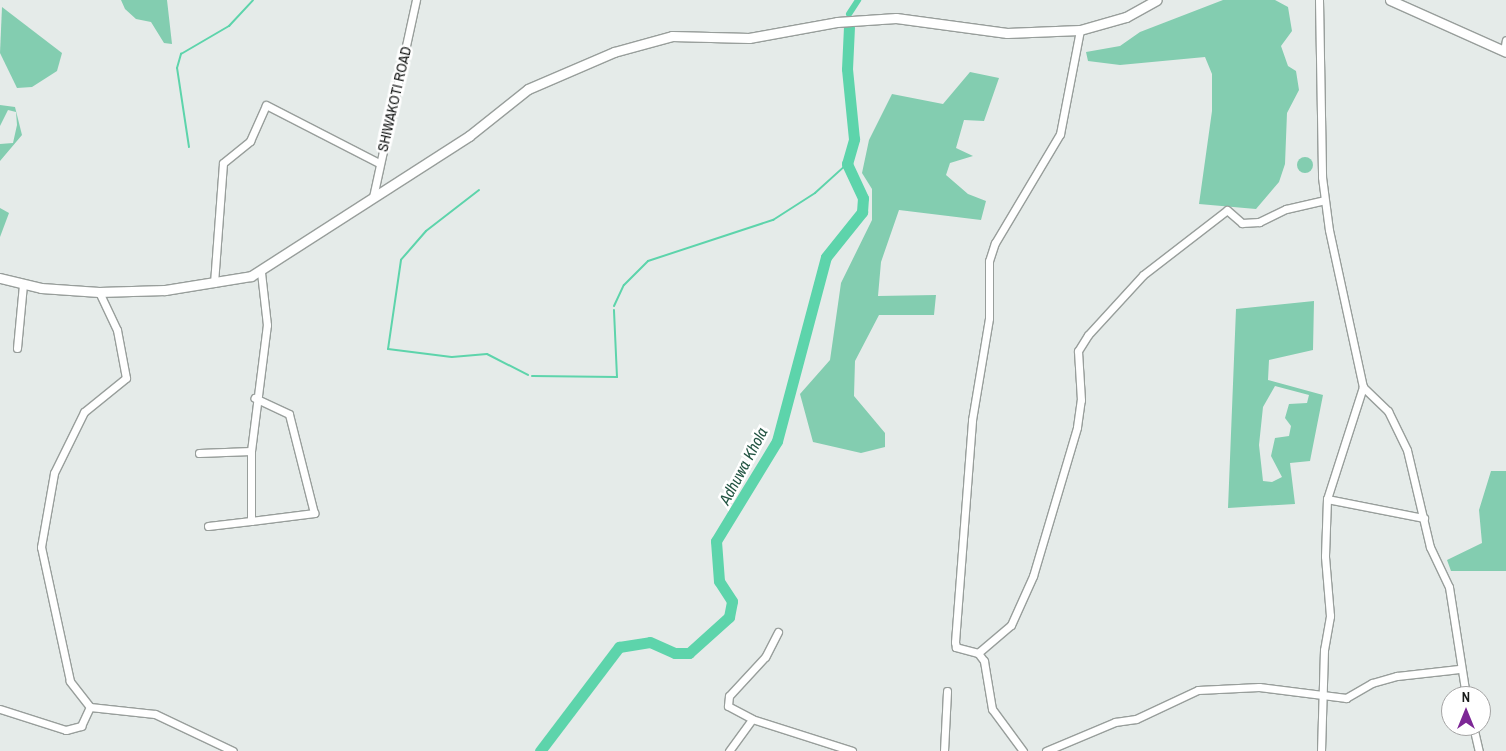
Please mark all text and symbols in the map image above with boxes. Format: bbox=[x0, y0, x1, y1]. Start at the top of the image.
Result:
street label: SHIWAKOTI ROAD bbox=[373, 45, 415, 153]
water label: Adhuwa Khola bbox=[715, 424, 771, 508]
north arrow bbox=[1441, 686, 1491, 736]
text: N bbox=[1462, 688, 1470, 706]

